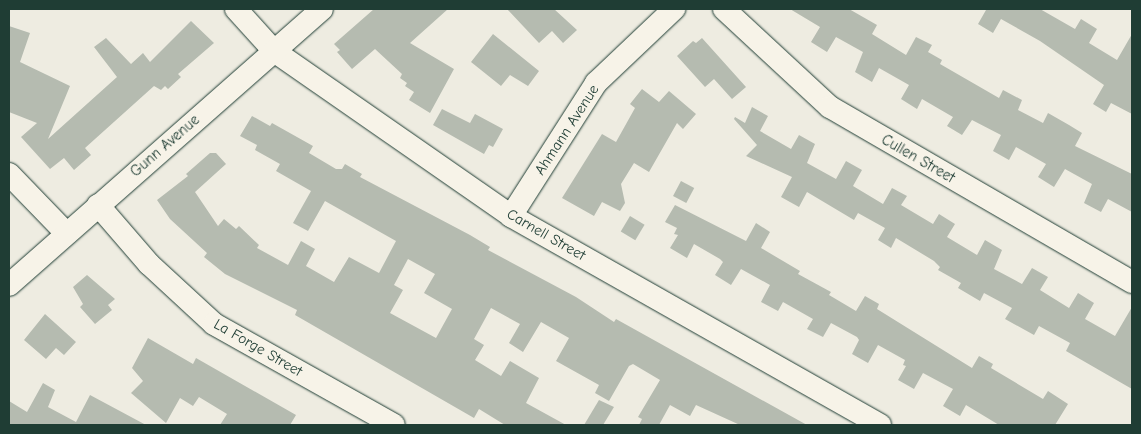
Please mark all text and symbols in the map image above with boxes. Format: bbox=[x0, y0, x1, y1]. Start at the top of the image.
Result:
street label: Ahmann Avenue bbox=[531, 81, 603, 179]
street label: Gunn Avenue bbox=[127, 111, 203, 181]
street label: Cullen Street bbox=[878, 131, 958, 187]
street label: Carnell Street bbox=[503, 205, 589, 265]
street label: La Forge Street bbox=[211, 315, 305, 381]

